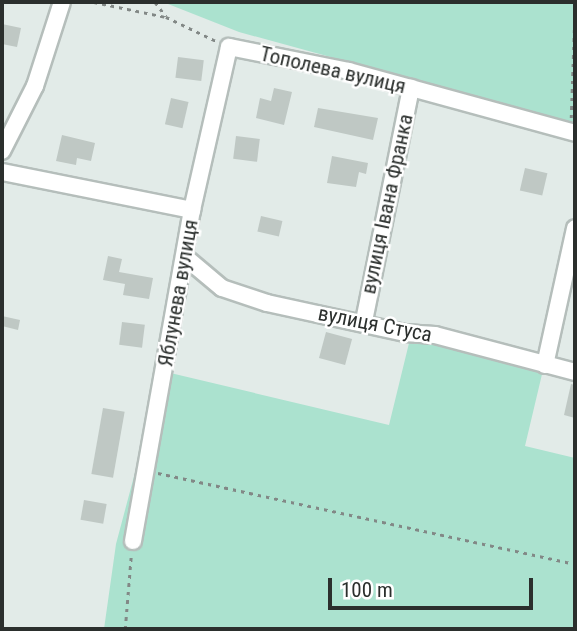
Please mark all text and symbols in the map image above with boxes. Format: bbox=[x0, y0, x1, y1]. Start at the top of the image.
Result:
street label: Тополева вулиця bbox=[258, 41, 408, 99]
street label: вулиця Івана Франка bbox=[356, 112, 418, 296]
street label: Яблунева вулиця bbox=[153, 217, 203, 369]
street label: вулиця Стуса bbox=[316, 301, 434, 347]
scale bar bbox=[332, 564, 537, 608]
text: 100 m bbox=[341, 578, 393, 602]

